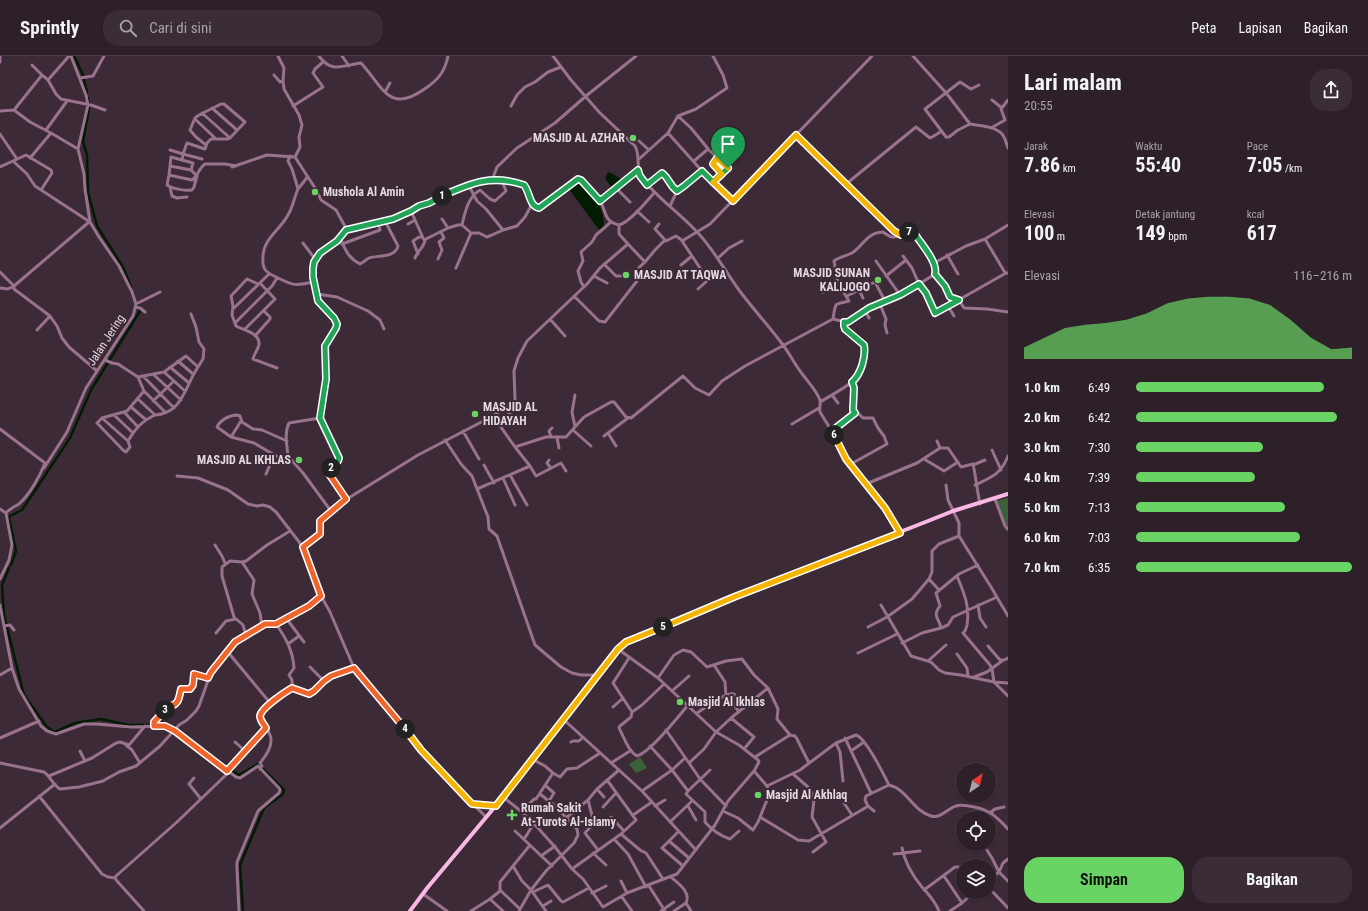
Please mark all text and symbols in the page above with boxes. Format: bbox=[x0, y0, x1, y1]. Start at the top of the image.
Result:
search box bbox=[103, 10, 383, 46]
text: Sprintly bbox=[20, 16, 79, 39]
icon: search bbox=[117, 17, 139, 39]
text: Cari di sini bbox=[149, 19, 212, 37]
text: Peta bbox=[1191, 20, 1216, 36]
text: Lapisan bbox=[1238, 20, 1282, 36]
text: Bagikan bbox=[1304, 20, 1348, 36]
button: share bbox=[1310, 69, 1352, 111]
text: Lari malam bbox=[1024, 70, 1122, 95]
text: 20:55 bbox=[1024, 98, 1053, 113]
pin bbox=[711, 127, 745, 168]
place label: MASJID AL AZHAR bbox=[533, 131, 625, 145]
marker: MASJID AL AZHAR bbox=[628, 133, 638, 143]
icon: arrive bbox=[717, 133, 739, 155]
text: Jarak bbox=[1024, 140, 1048, 153]
text: Waktu bbox=[1135, 140, 1162, 153]
text: Pace bbox=[1247, 140, 1268, 153]
text: 7.86 bbox=[1024, 153, 1060, 177]
text: 55:40 bbox=[1135, 153, 1181, 177]
text: 7:05 bbox=[1247, 153, 1282, 177]
text: km bbox=[1060, 162, 1076, 175]
text: /km bbox=[1282, 162, 1302, 175]
place label: Mushola Al Amin bbox=[323, 185, 405, 199]
pin: 1 bbox=[432, 186, 452, 206]
marker: Mushola Al Amin bbox=[310, 187, 320, 197]
text: 1 bbox=[439, 189, 445, 202]
text: Elevasi bbox=[1024, 208, 1055, 221]
text: Detak jantung bbox=[1135, 208, 1195, 221]
text: kcal bbox=[1247, 208, 1264, 221]
text: 100 bbox=[1024, 221, 1054, 245]
text: 149 bbox=[1135, 221, 1166, 245]
text: 617 bbox=[1247, 221, 1277, 245]
pin: 7 bbox=[899, 222, 919, 242]
text: 7 bbox=[906, 225, 912, 238]
text: m bbox=[1054, 230, 1065, 243]
text: bpm bbox=[1166, 230, 1187, 243]
place label: MASJID SUNAN KALIJOGO bbox=[793, 266, 870, 294]
place label: MASJID AT TAQWA bbox=[634, 268, 727, 282]
text: Elevasi bbox=[1024, 268, 1060, 283]
text: 116–216 m bbox=[1293, 268, 1352, 283]
marker: MASJID AT TAQWA bbox=[621, 270, 631, 280]
marker: MASJID SUNAN KALIJOGO bbox=[873, 275, 883, 285]
street label: Jalan Jering bbox=[84, 312, 128, 368]
text: 1.0 km bbox=[1024, 380, 1060, 395]
text: 6:49 bbox=[1088, 380, 1110, 395]
place label: MASJID AL HIDAYAH bbox=[483, 400, 538, 428]
marker: MASJID AL HIDAYAH bbox=[470, 409, 480, 419]
text: 2.0 km bbox=[1024, 410, 1060, 425]
text: 6:42 bbox=[1088, 410, 1110, 425]
pin: 6 bbox=[824, 425, 844, 445]
text: 6 bbox=[831, 428, 837, 441]
text: 3.0 km bbox=[1024, 440, 1060, 455]
text: 7:30 bbox=[1088, 440, 1110, 455]
place label: MASJID AL IKHLAS bbox=[197, 453, 292, 467]
marker: MASJID AL IKHLAS bbox=[294, 455, 304, 465]
pin: 2 bbox=[321, 458, 341, 478]
text: 2 bbox=[328, 461, 334, 474]
text: 4.0 km bbox=[1024, 470, 1060, 485]
text: 7:39 bbox=[1088, 470, 1110, 485]
text: 5.0 km bbox=[1024, 500, 1060, 515]
text: 7:13 bbox=[1088, 500, 1110, 515]
text: 6.0 km bbox=[1024, 530, 1060, 545]
text: 7:03 bbox=[1088, 530, 1110, 545]
text: 7.0 km bbox=[1024, 560, 1060, 575]
text: 6:35 bbox=[1088, 560, 1110, 575]
pin: 5 bbox=[653, 617, 673, 637]
text: 5 bbox=[660, 620, 666, 633]
place label: Masjid Al Ikhlas bbox=[688, 695, 765, 709]
marker: Masjid Al Ikhlas bbox=[675, 697, 685, 707]
pin: 3 bbox=[155, 700, 175, 720]
text: 3 bbox=[162, 703, 168, 716]
pin: 4 bbox=[395, 719, 415, 739]
text: 4 bbox=[402, 722, 408, 735]
north arrow bbox=[956, 763, 996, 803]
map controls bbox=[956, 763, 996, 899]
place label: Masjid Al Akhlaq bbox=[766, 788, 847, 802]
marker: Masjid Al Akhlaq bbox=[753, 790, 763, 800]
place label: Rumah Sakit At-Turots Al-Islamy bbox=[521, 801, 617, 829]
marker: Rumah Sakit At-Turots Al-Islamy bbox=[506, 809, 518, 821]
button: locate bbox=[956, 811, 996, 851]
button: Simpan bbox=[1024, 857, 1184, 903]
button: Bagikan bbox=[1192, 857, 1352, 903]
button: layers bbox=[956, 859, 996, 899]

